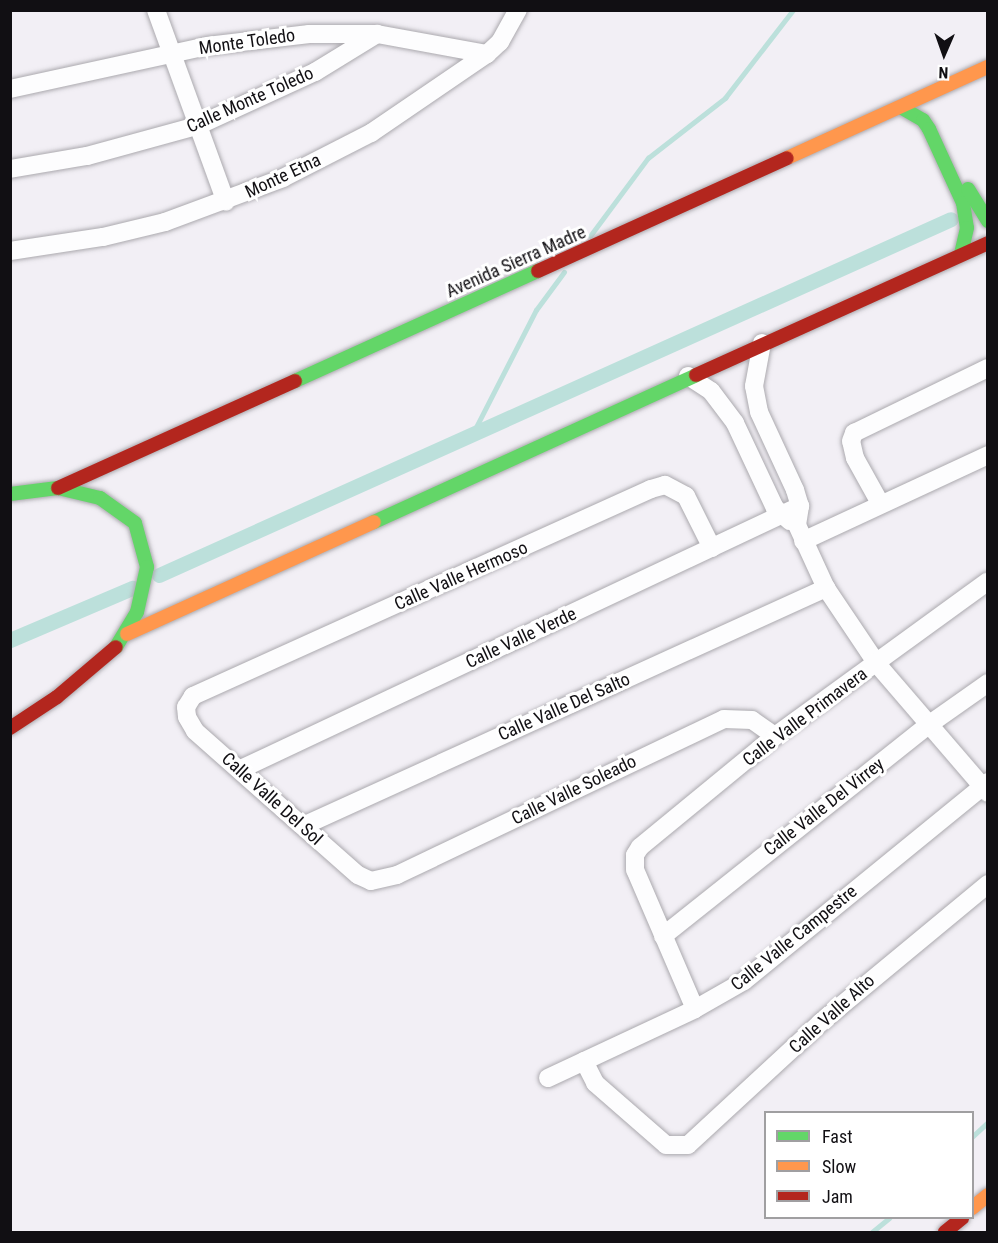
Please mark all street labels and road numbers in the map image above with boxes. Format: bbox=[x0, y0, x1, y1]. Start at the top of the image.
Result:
street label: Monte Toledo bbox=[197, 25, 297, 59]
street label: Calle Monte Toledo bbox=[183, 62, 317, 138]
street label: Monte Etna bbox=[242, 149, 324, 203]
street label: Avenida Sierra Madre bbox=[443, 221, 589, 303]
street label: Calle Valle Hermoso bbox=[391, 537, 531, 615]
street label: Calle Valle Verde bbox=[462, 603, 580, 673]
street label: Calle Valle Primavera bbox=[739, 663, 871, 771]
street label: Calle Valle Del Salto bbox=[495, 668, 633, 746]
street label: Calle Valle Del Sol bbox=[217, 748, 327, 850]
street label: Calle Valle Soleado bbox=[508, 750, 640, 830]
street label: Calle Valle Del Virrey bbox=[760, 753, 888, 861]
street label: Calle Valle Campestre bbox=[727, 881, 861, 995]
street label: Calle Valle Alto bbox=[785, 970, 879, 1058]

